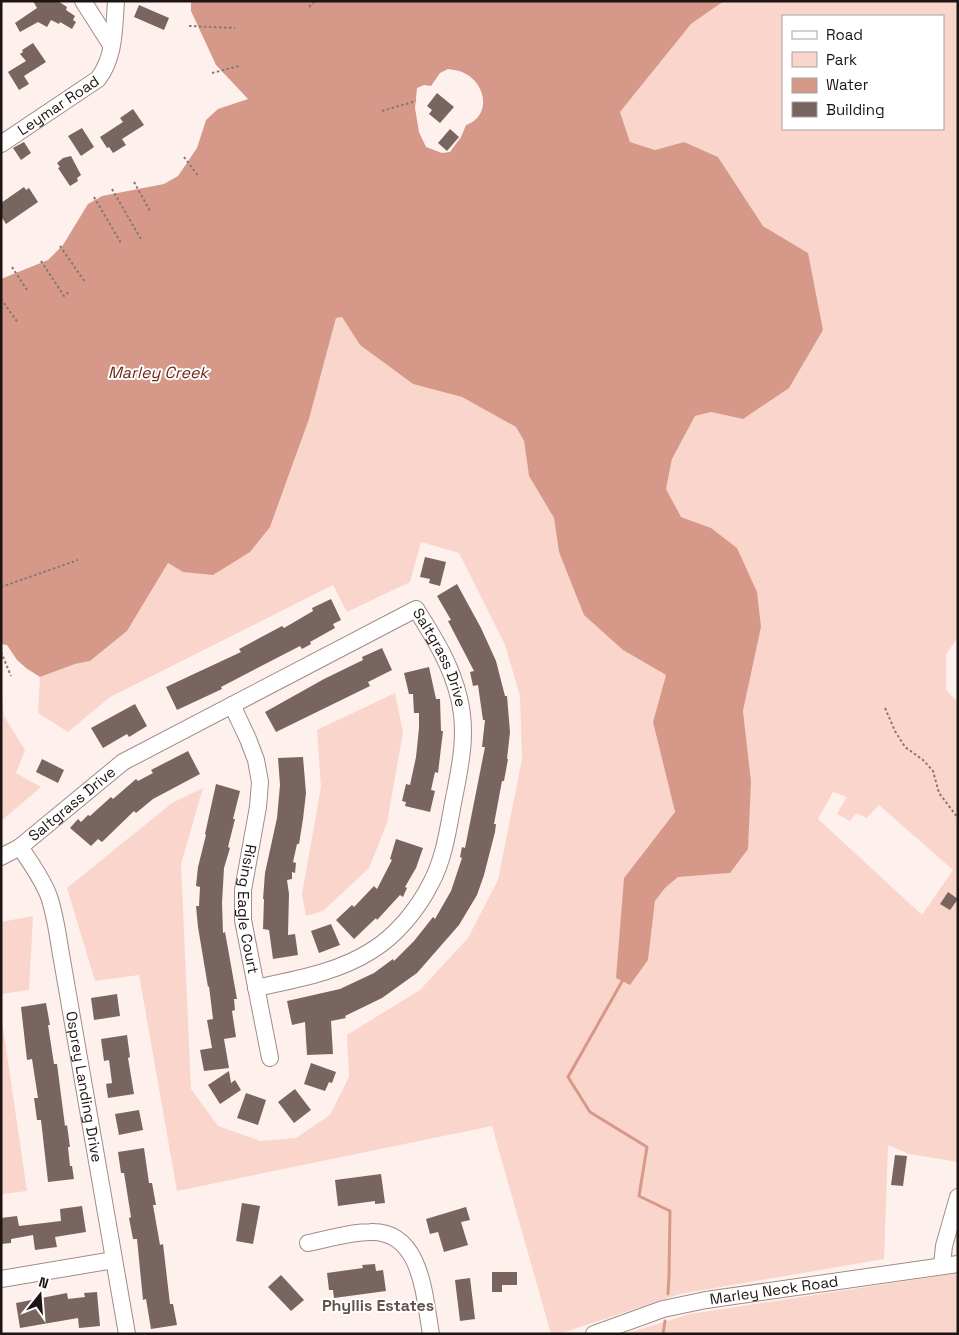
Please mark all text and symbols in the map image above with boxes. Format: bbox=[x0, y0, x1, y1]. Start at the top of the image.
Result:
legend bbox=[782, 15, 944, 130]
text: Road bbox=[826, 25, 863, 44]
text: Park bbox=[826, 50, 857, 69]
street label: Leymar Road bbox=[14, 71, 102, 139]
text: Water bbox=[826, 75, 869, 94]
text: Building bbox=[826, 100, 885, 119]
water label: Marley Creek bbox=[108, 362, 210, 383]
street label: Saltgrass Drive bbox=[409, 604, 471, 709]
street label: Saltgrass Drive bbox=[24, 762, 119, 845]
street label: Rising Eagle Court bbox=[234, 843, 263, 976]
street label: Osprey Landing Drive bbox=[62, 1010, 107, 1164]
north arrow bbox=[15, 1270, 65, 1320]
street label: Marley Neck Road bbox=[708, 1271, 839, 1308]
text: N bbox=[37, 1273, 51, 1293]
district label: Phyllis Estates bbox=[322, 1295, 434, 1316]

